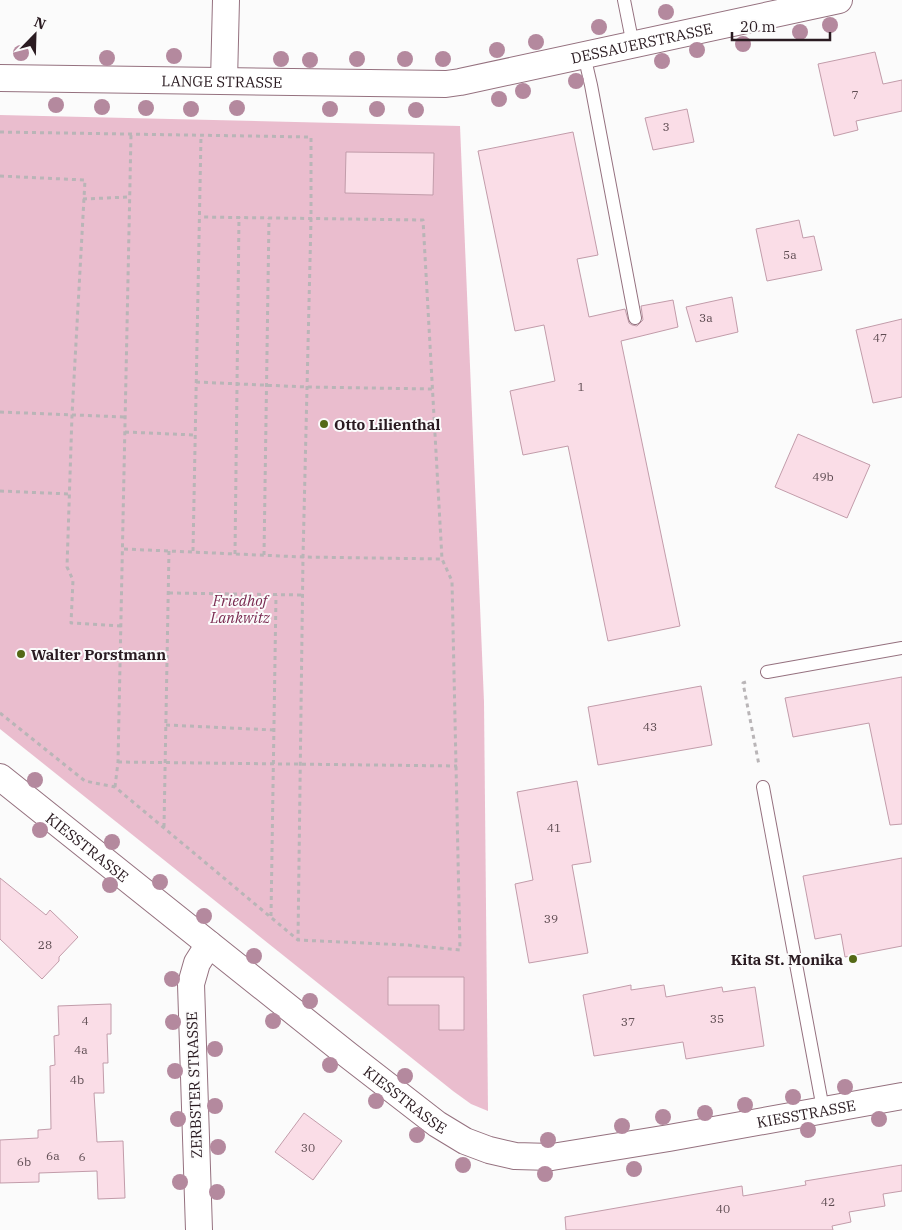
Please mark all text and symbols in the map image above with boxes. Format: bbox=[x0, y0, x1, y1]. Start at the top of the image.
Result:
north arrow bbox=[10, 10, 60, 60]
scale bar bbox=[732, 10, 830, 42]
text: N bbox=[31, 13, 49, 33]
text: 20 m bbox=[740, 17, 776, 36]
street label: DESSAUERSTRASSE bbox=[569, 18, 714, 67]
street label: LANGE STRASSE bbox=[161, 71, 283, 91]
house number: 7 bbox=[851, 87, 859, 102]
house number: 3 bbox=[662, 119, 670, 134]
house number: 5a bbox=[783, 247, 797, 262]
house number: 3a bbox=[699, 310, 713, 325]
house number: 47 bbox=[873, 330, 887, 345]
house number: 1 bbox=[577, 379, 585, 394]
place label: Otto Lilienthal bbox=[334, 415, 440, 434]
marker: Otto Lilienthal bbox=[318, 418, 330, 430]
house number: 49b bbox=[812, 469, 834, 484]
park label: Friedhof Lankwitz bbox=[209, 591, 271, 627]
place label: Walter Porstmann bbox=[31, 645, 166, 664]
marker: Walter Porstmann bbox=[15, 648, 27, 660]
house number: 43 bbox=[643, 719, 657, 734]
street label: KIESSTRASSE bbox=[42, 808, 133, 886]
house number: 41 bbox=[547, 820, 561, 835]
house number: 39 bbox=[544, 911, 558, 926]
house number: 28 bbox=[38, 937, 52, 952]
place label: Kita St. Monika bbox=[731, 950, 843, 969]
marker: Kita St. Monika bbox=[847, 953, 859, 965]
street label: ZERBSTER STRASSE bbox=[182, 1011, 206, 1159]
house number: 35 bbox=[710, 1011, 724, 1026]
house number: 4 bbox=[81, 1013, 89, 1028]
house number: 37 bbox=[621, 1014, 635, 1029]
house number: 4a bbox=[74, 1042, 88, 1057]
street label: KIESSTRASSE bbox=[360, 1061, 451, 1137]
house number: 4b bbox=[70, 1072, 84, 1087]
street label: KIESSTRASSE bbox=[755, 1095, 857, 1132]
house number: 30 bbox=[301, 1140, 315, 1155]
house number: 6a bbox=[46, 1148, 60, 1163]
house number: 6 bbox=[78, 1149, 86, 1164]
house number: 6b bbox=[17, 1154, 31, 1169]
house number: 42 bbox=[821, 1194, 835, 1209]
house number: 40 bbox=[716, 1201, 730, 1216]

